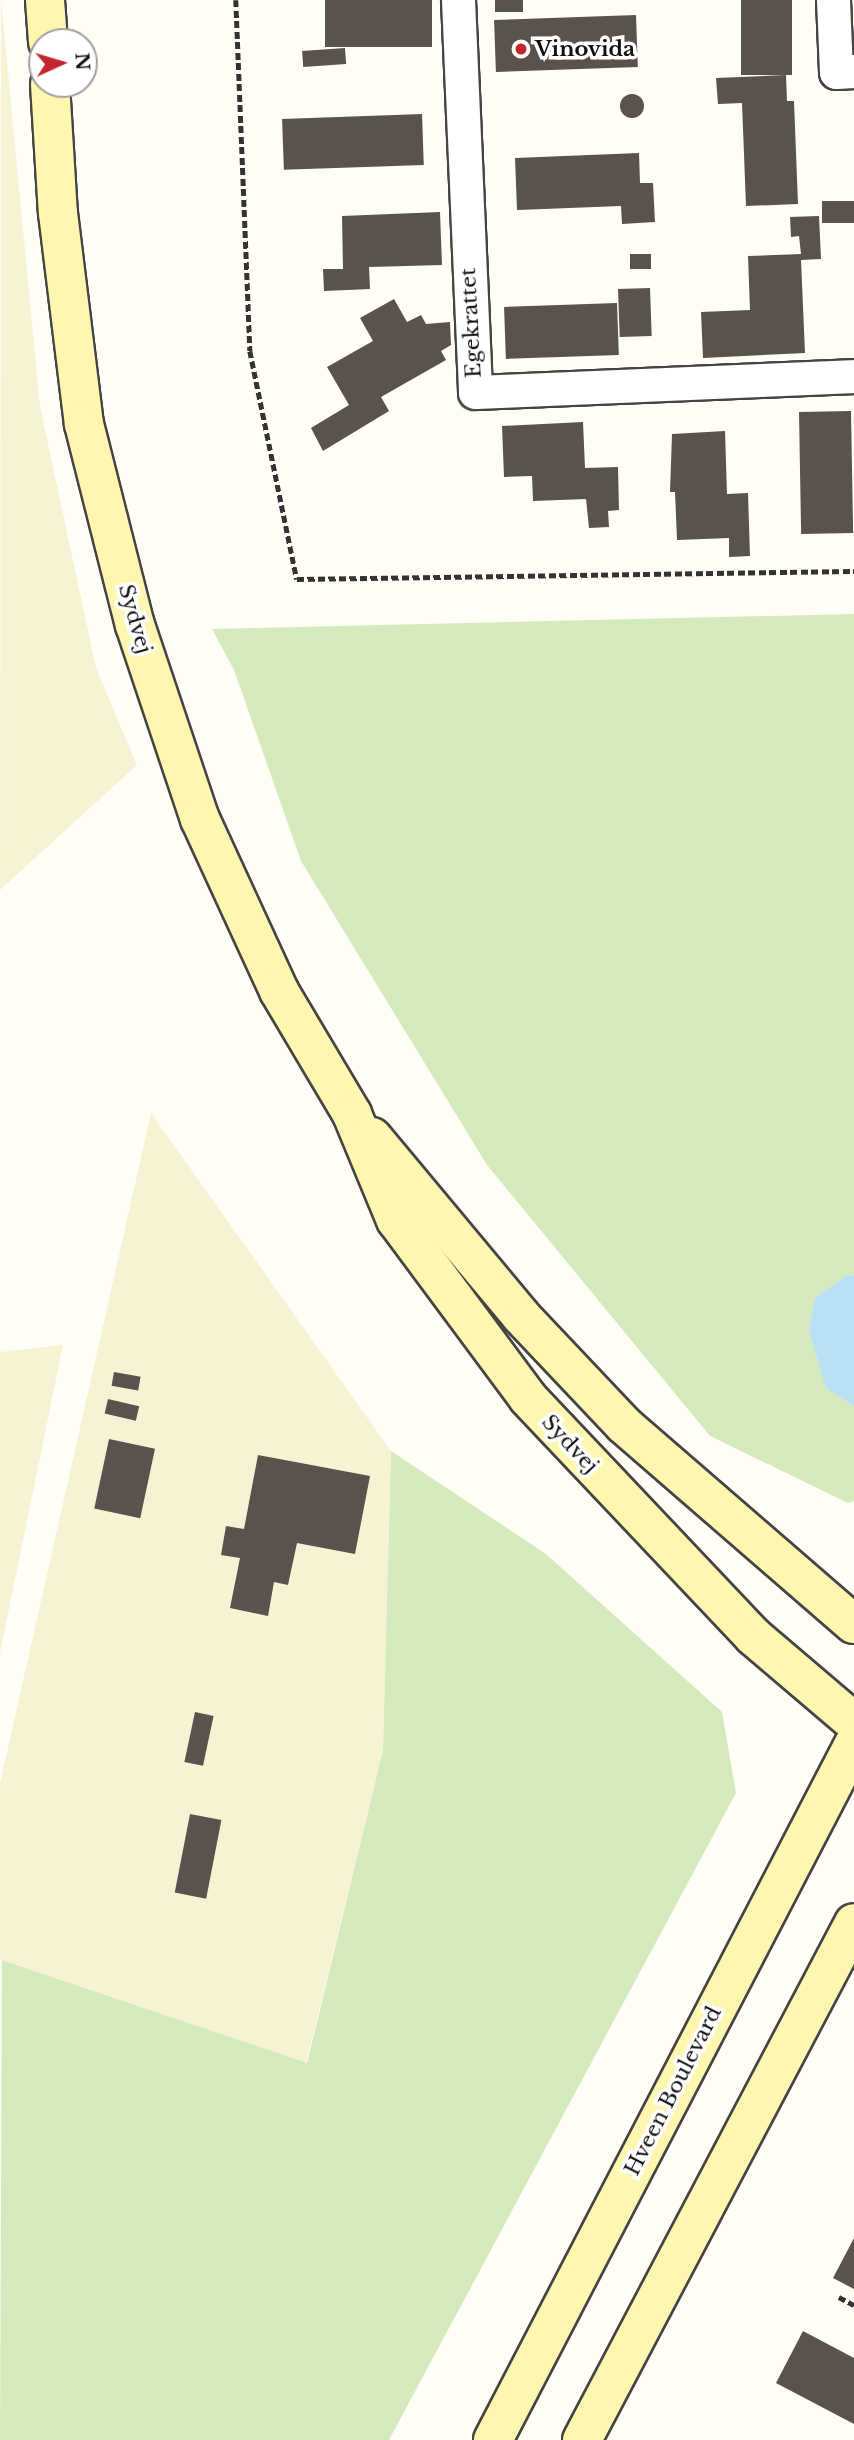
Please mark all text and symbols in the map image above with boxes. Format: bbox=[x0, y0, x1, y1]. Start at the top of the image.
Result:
north arrow bbox=[28, 28, 98, 98]
place label: Vinovida bbox=[535, 36, 635, 62]
marker: Vinovida bbox=[513, 41, 529, 57]
text: N bbox=[70, 52, 95, 71]
street label: Egekrattet bbox=[456, 267, 486, 379]
street label: Sydvej bbox=[113, 581, 157, 657]
street label: Sydvej bbox=[537, 1409, 603, 1479]
street label: Hveen Boulevard bbox=[619, 2002, 727, 2180]

